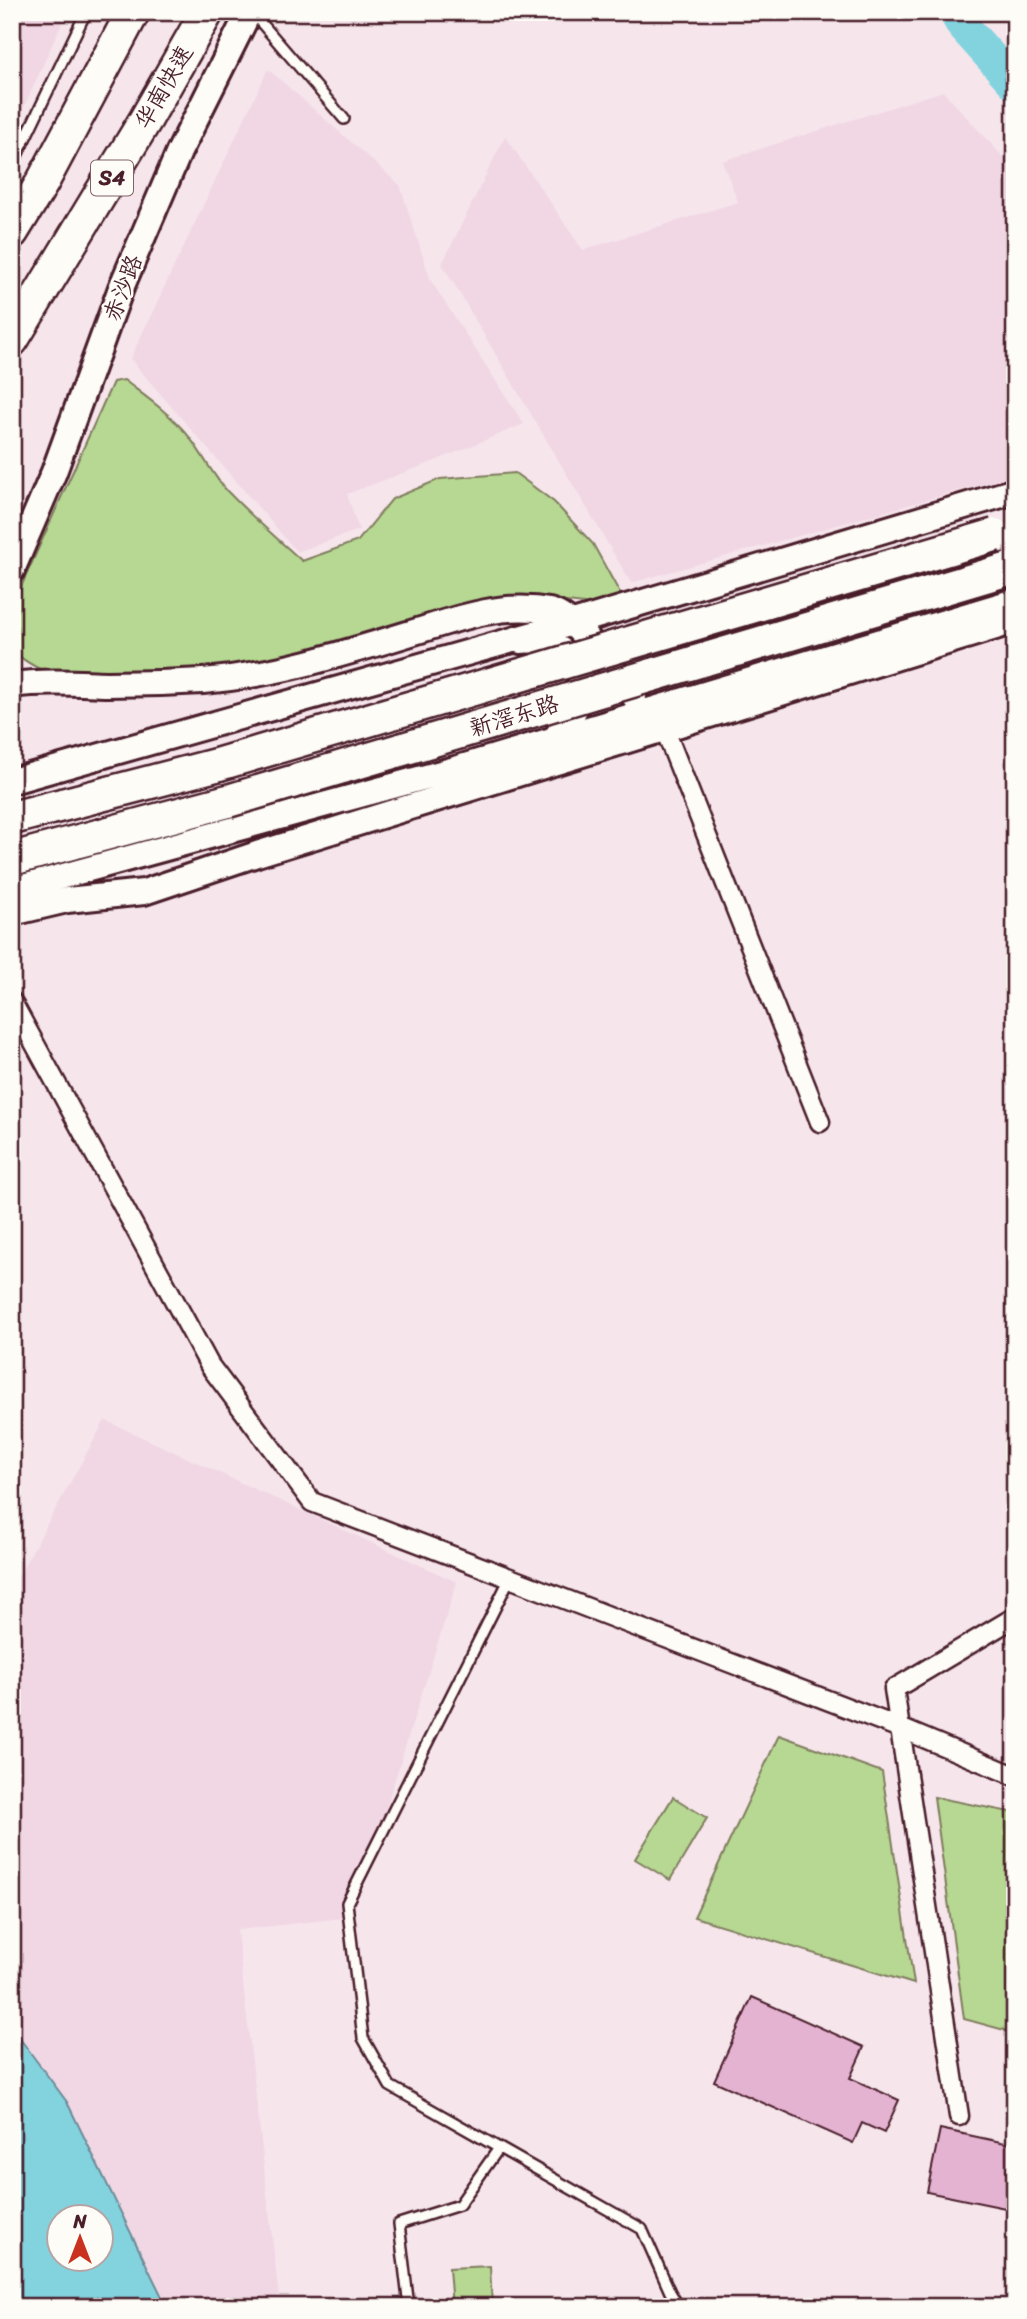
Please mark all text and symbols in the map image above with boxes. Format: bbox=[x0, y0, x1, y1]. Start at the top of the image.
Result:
street label: 华南快速 bbox=[123, 37, 205, 137]
road number: S4 bbox=[91, 160, 133, 196]
street label: 赤沙路 bbox=[91, 248, 155, 328]
street label: 新滘东路 bbox=[464, 683, 564, 749]
north arrow bbox=[46, 2204, 116, 2274]
text: N bbox=[72, 2205, 87, 2238]

